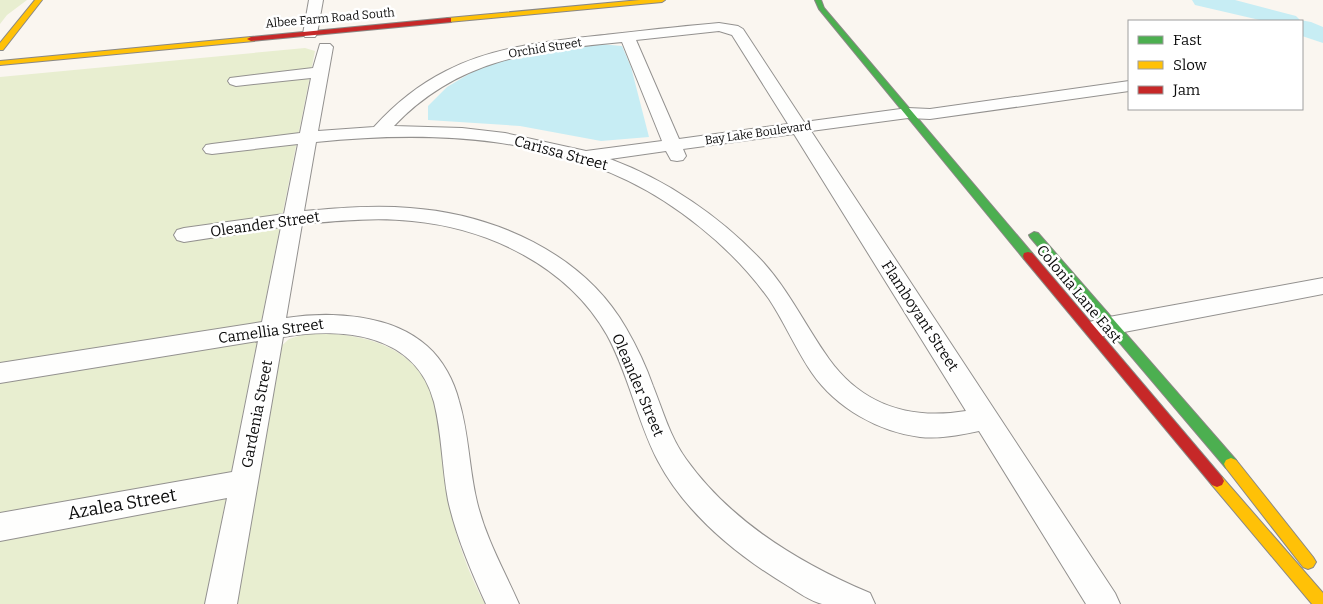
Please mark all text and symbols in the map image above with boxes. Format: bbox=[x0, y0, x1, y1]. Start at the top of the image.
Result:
street label: Albee Farm Road South bbox=[265, 5, 396, 31]
legend bbox=[1128, 20, 1303, 110]
text: Fast bbox=[1173, 31, 1202, 49]
street label: Orchid Street bbox=[507, 35, 583, 61]
text: Slow bbox=[1173, 56, 1208, 74]
text: Jam bbox=[1172, 81, 1201, 99]
street label: Bay Lake Boulevard bbox=[704, 119, 812, 147]
street label: Carissa Street bbox=[512, 132, 610, 174]
street label: Oleander Street bbox=[209, 207, 321, 241]
street label: Colonia Lane East bbox=[1033, 241, 1126, 347]
street label: Flamboyant Street bbox=[878, 257, 963, 375]
street label: Camellia Street bbox=[217, 315, 326, 347]
street label: Oleander Street bbox=[608, 331, 668, 440]
street label: Gardenia Street bbox=[238, 358, 276, 470]
street label: Azalea Street bbox=[66, 484, 179, 524]

